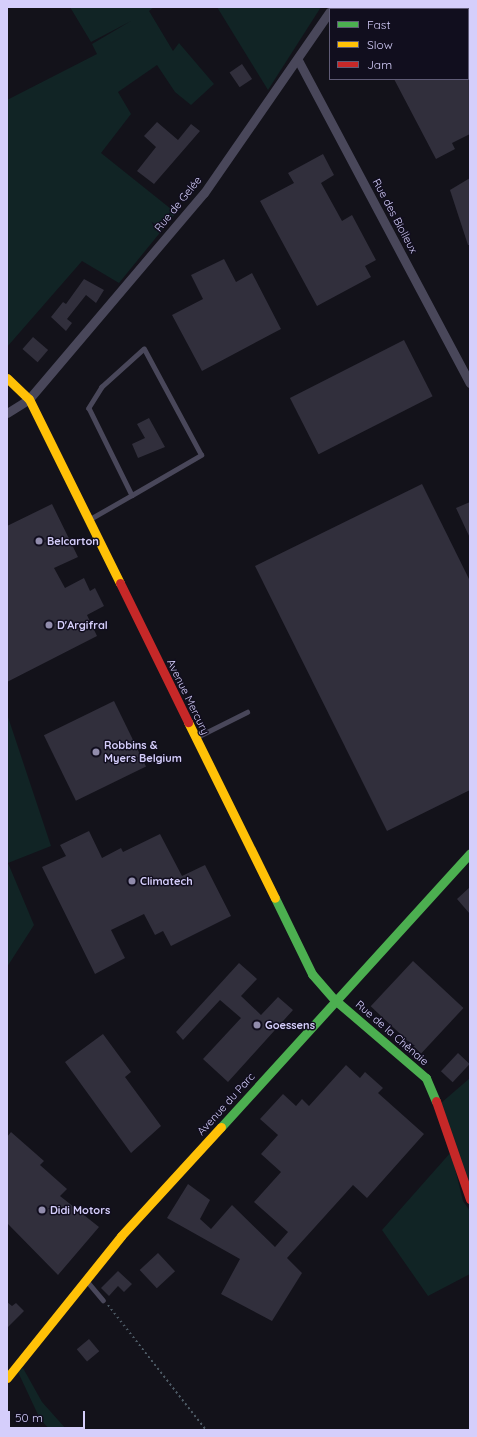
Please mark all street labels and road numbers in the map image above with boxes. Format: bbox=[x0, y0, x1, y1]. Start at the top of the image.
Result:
street label: Rue de Gelée bbox=[152, 174, 204, 234]
street label: Rue des Biolleux bbox=[370, 176, 420, 256]
street label: Avenue Mercury bbox=[164, 657, 212, 737]
street label: Rue de la Chênaie bbox=[353, 998, 431, 1068]
street label: Avenue du Parc bbox=[194, 1070, 258, 1138]

